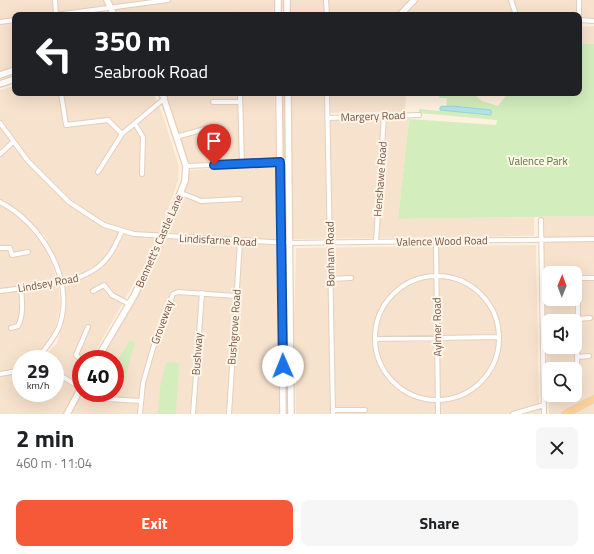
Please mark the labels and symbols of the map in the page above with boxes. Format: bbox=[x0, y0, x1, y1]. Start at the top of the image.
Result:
street label: Margery Road bbox=[340, 107, 406, 125]
pin bbox=[197, 124, 231, 165]
street label: Henshawe Road bbox=[369, 141, 391, 217]
park label: Valence Park bbox=[508, 153, 568, 169]
street label: Bennett's Castle Lane bbox=[131, 191, 187, 290]
street label: Bonham Road bbox=[321, 221, 339, 287]
street label: Lindisfarne Road bbox=[179, 230, 257, 250]
street label: Valence Wood Road bbox=[396, 232, 488, 250]
north arrow bbox=[542, 266, 582, 306]
street label: Lindsey Road bbox=[16, 270, 80, 296]
street label: Bushgrove Road bbox=[223, 289, 245, 365]
street label: Groveway bbox=[147, 297, 178, 346]
street label: Aylmer Road bbox=[428, 297, 446, 357]
street label: Bushway bbox=[188, 331, 207, 376]
position arrow bbox=[262, 345, 304, 387]
speed limit sign: 40 bbox=[72, 350, 124, 402]

